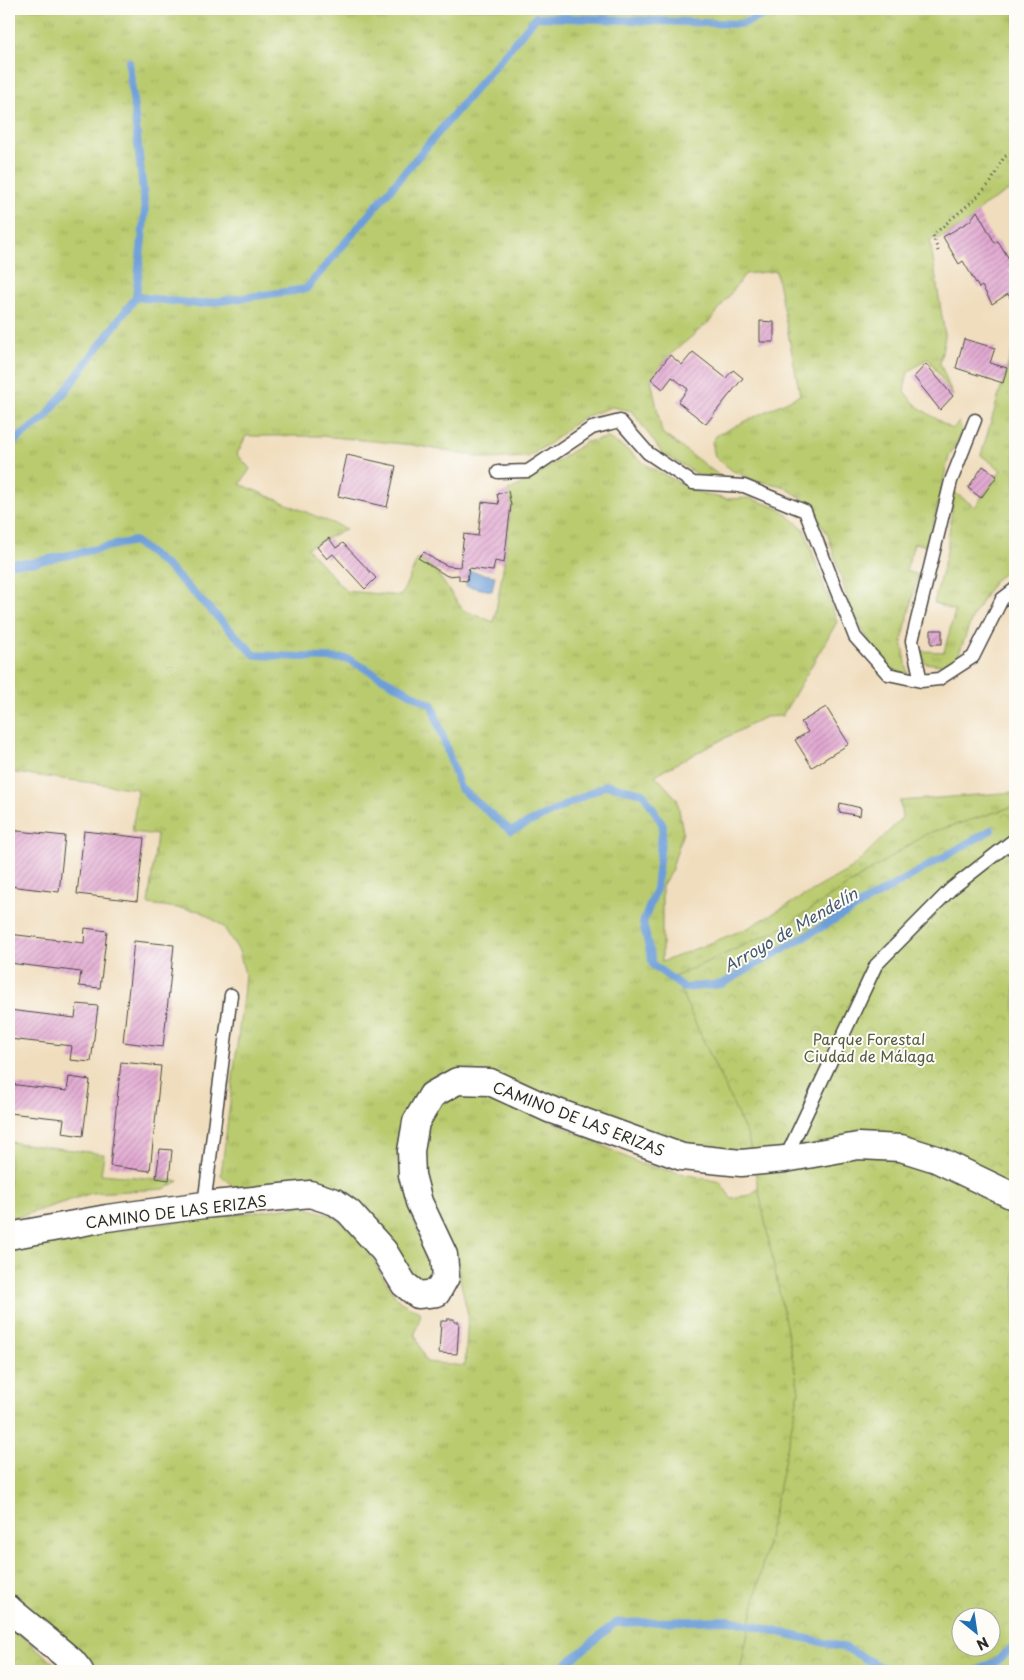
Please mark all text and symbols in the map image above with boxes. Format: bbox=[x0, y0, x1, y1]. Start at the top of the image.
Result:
water label: Arroyo de Mendelín bbox=[719, 880, 862, 977]
park label: Parque Forestal Ciudad de Málaga bbox=[804, 1027, 934, 1067]
street label: CAMINO DE LAS ERIZAS bbox=[490, 1075, 668, 1161]
street label: CAMINO DE LAS ERIZAS bbox=[84, 1188, 268, 1234]
north arrow bbox=[952, 1608, 1002, 1658]
text: N bbox=[973, 1632, 993, 1656]

